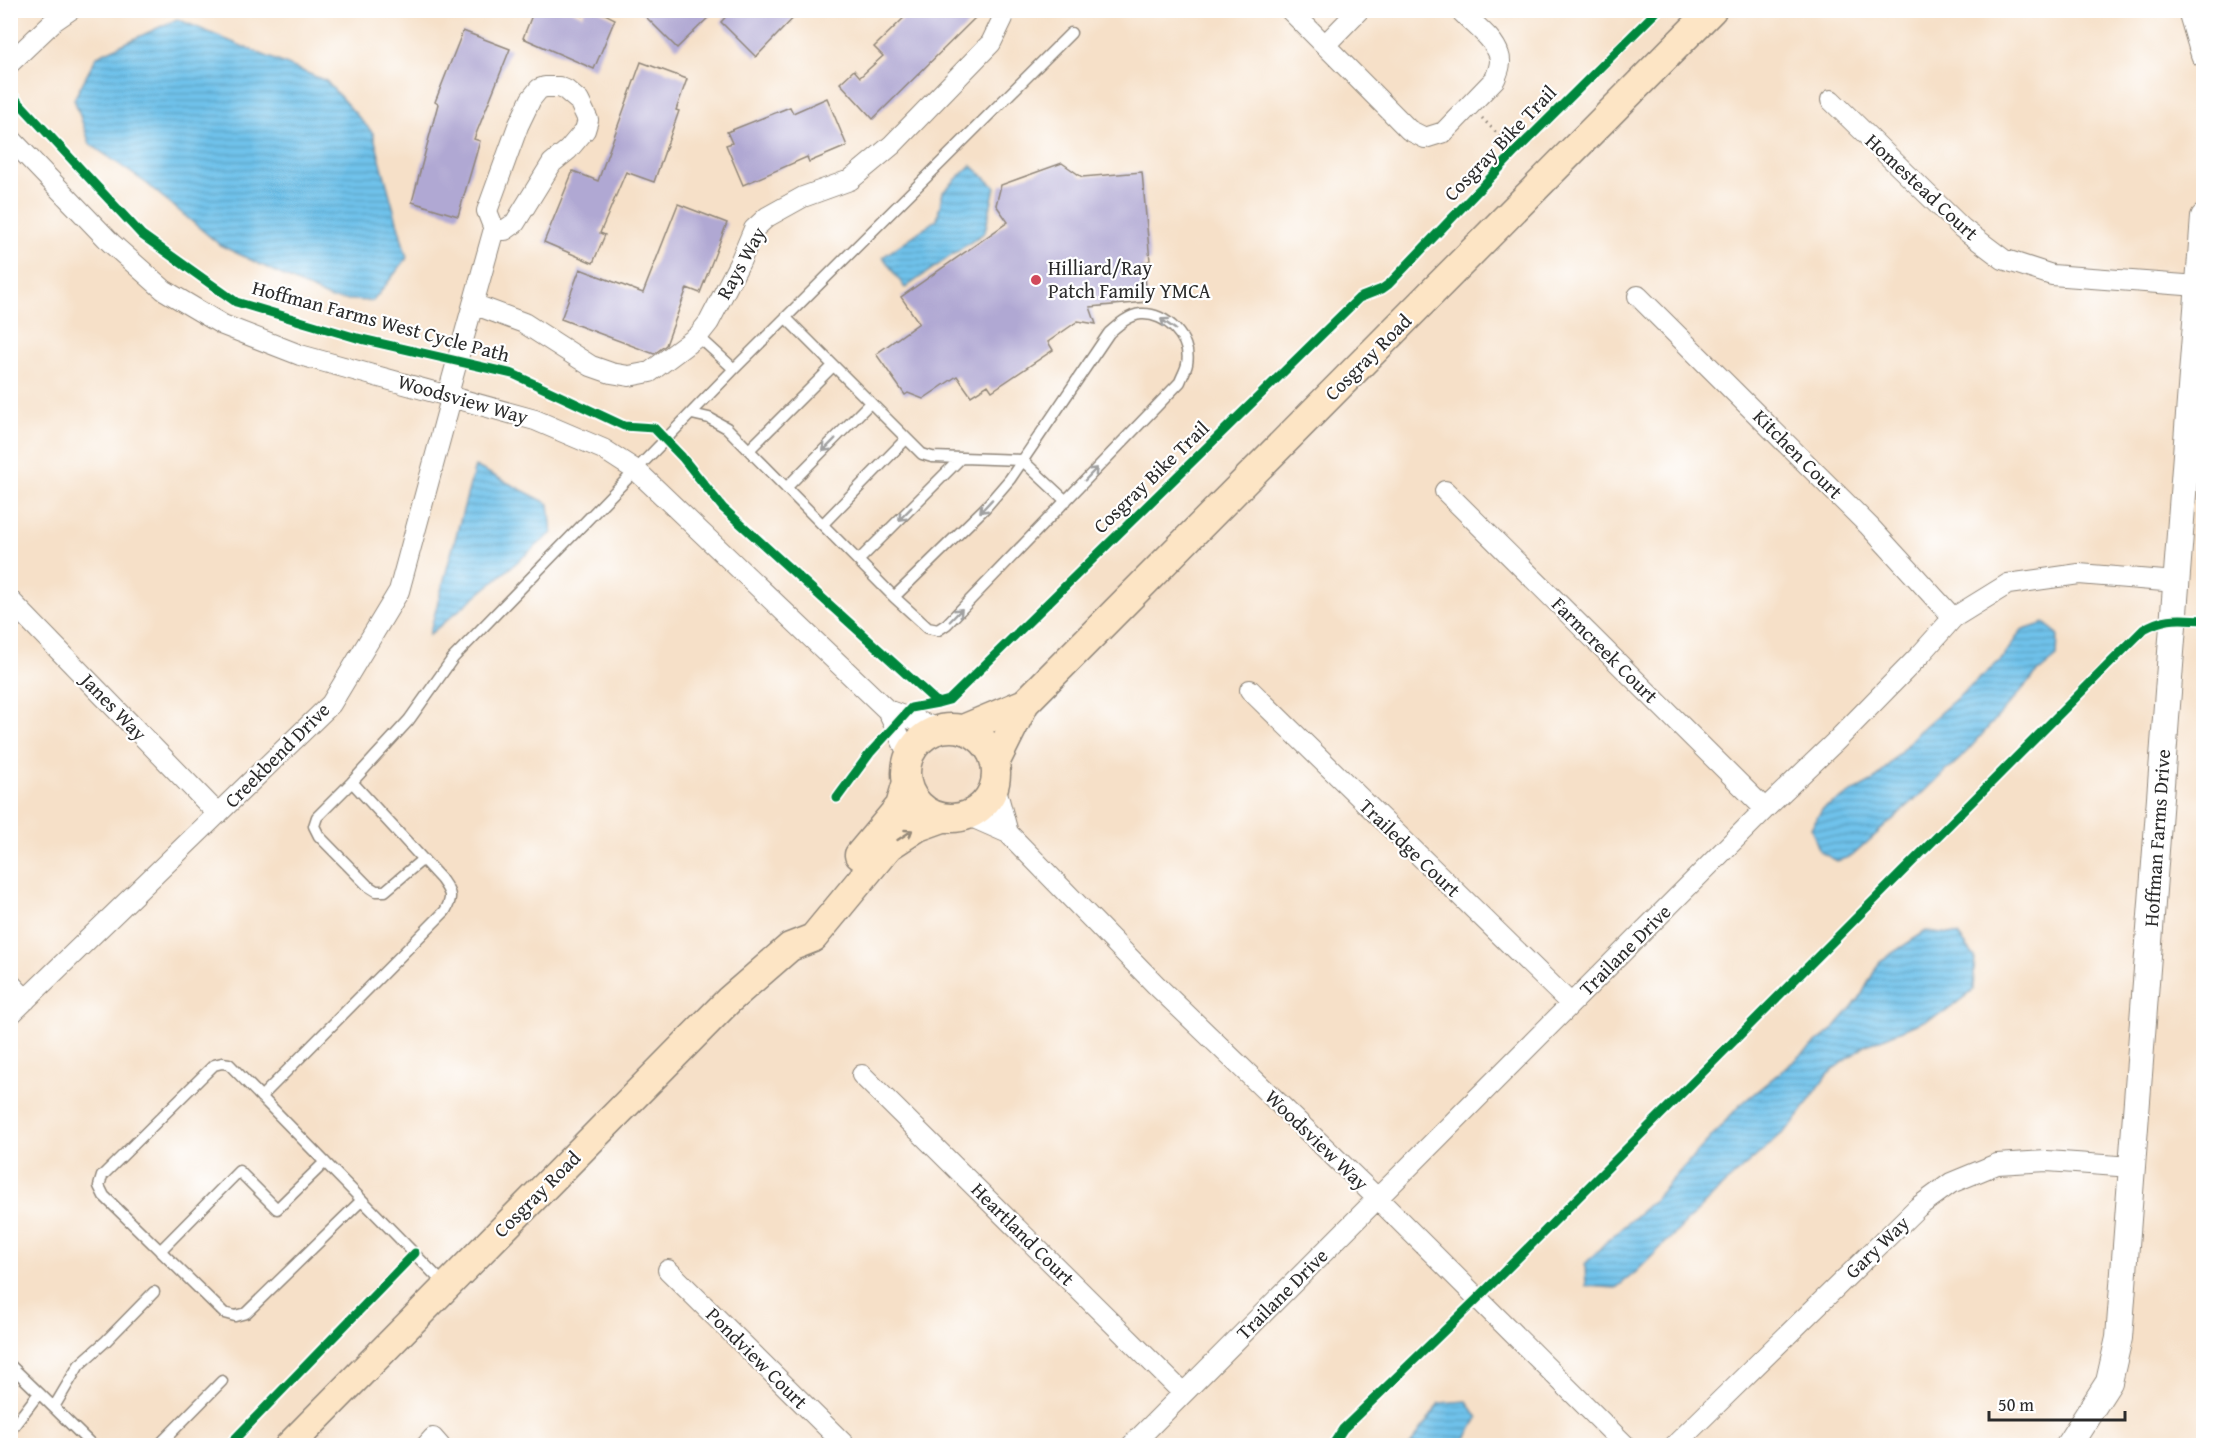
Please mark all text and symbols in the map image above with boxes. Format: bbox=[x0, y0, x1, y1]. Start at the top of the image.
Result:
street label: Cosgray Bike Trail bbox=[1437, 78, 1563, 207]
street label: Homestead Court bbox=[1859, 126, 1985, 247]
street label: Rays Way bbox=[709, 221, 772, 304]
place label: Hilliard/Ray Patch Family YMCA bbox=[1048, 253, 1211, 305]
street label: Hoffman Farms West Cycle Path bbox=[249, 272, 513, 369]
marker: Hilliard/Ray Patch Family YMCA bbox=[1029, 273, 1043, 287]
street label: Cosgray Road bbox=[1318, 306, 1418, 407]
one-way arrow bbox=[1161, 318, 1177, 330]
street label: Woodsview Way bbox=[395, 366, 532, 431]
street label: Kitchen Court bbox=[1747, 402, 1850, 505]
street label: Cosgray Bike Trail bbox=[1086, 413, 1215, 540]
one-way arrow bbox=[822, 437, 836, 452]
one-way arrow bbox=[1084, 467, 1098, 482]
one-way arrow bbox=[979, 498, 993, 513]
one-way arrow bbox=[898, 506, 913, 521]
street label: Farmcreek Court bbox=[1545, 590, 1665, 710]
one-way arrow bbox=[949, 608, 963, 623]
street label: Janes Way bbox=[73, 664, 154, 747]
street label: Creekbend Drive bbox=[217, 695, 336, 814]
street label: Hoffman Farms Drive bbox=[2136, 748, 2177, 928]
street label: Trailedge Court bbox=[1353, 792, 1468, 904]
one-way arrow bbox=[897, 829, 913, 841]
street label: Trailane Drive bbox=[1572, 897, 1677, 1002]
street label: Woodsview Way bbox=[1259, 1083, 1376, 1197]
street label: Cosgray Road bbox=[487, 1143, 587, 1244]
street label: Heartland Court bbox=[965, 1175, 1082, 1292]
street label: Gary Way bbox=[1838, 1209, 1915, 1285]
street label: Trailane Drive bbox=[1229, 1241, 1334, 1346]
street label: Pondview Court bbox=[700, 1300, 815, 1415]
scale bar bbox=[1989, 1384, 2126, 1422]
text: 50 m bbox=[1998, 1391, 2034, 1418]

